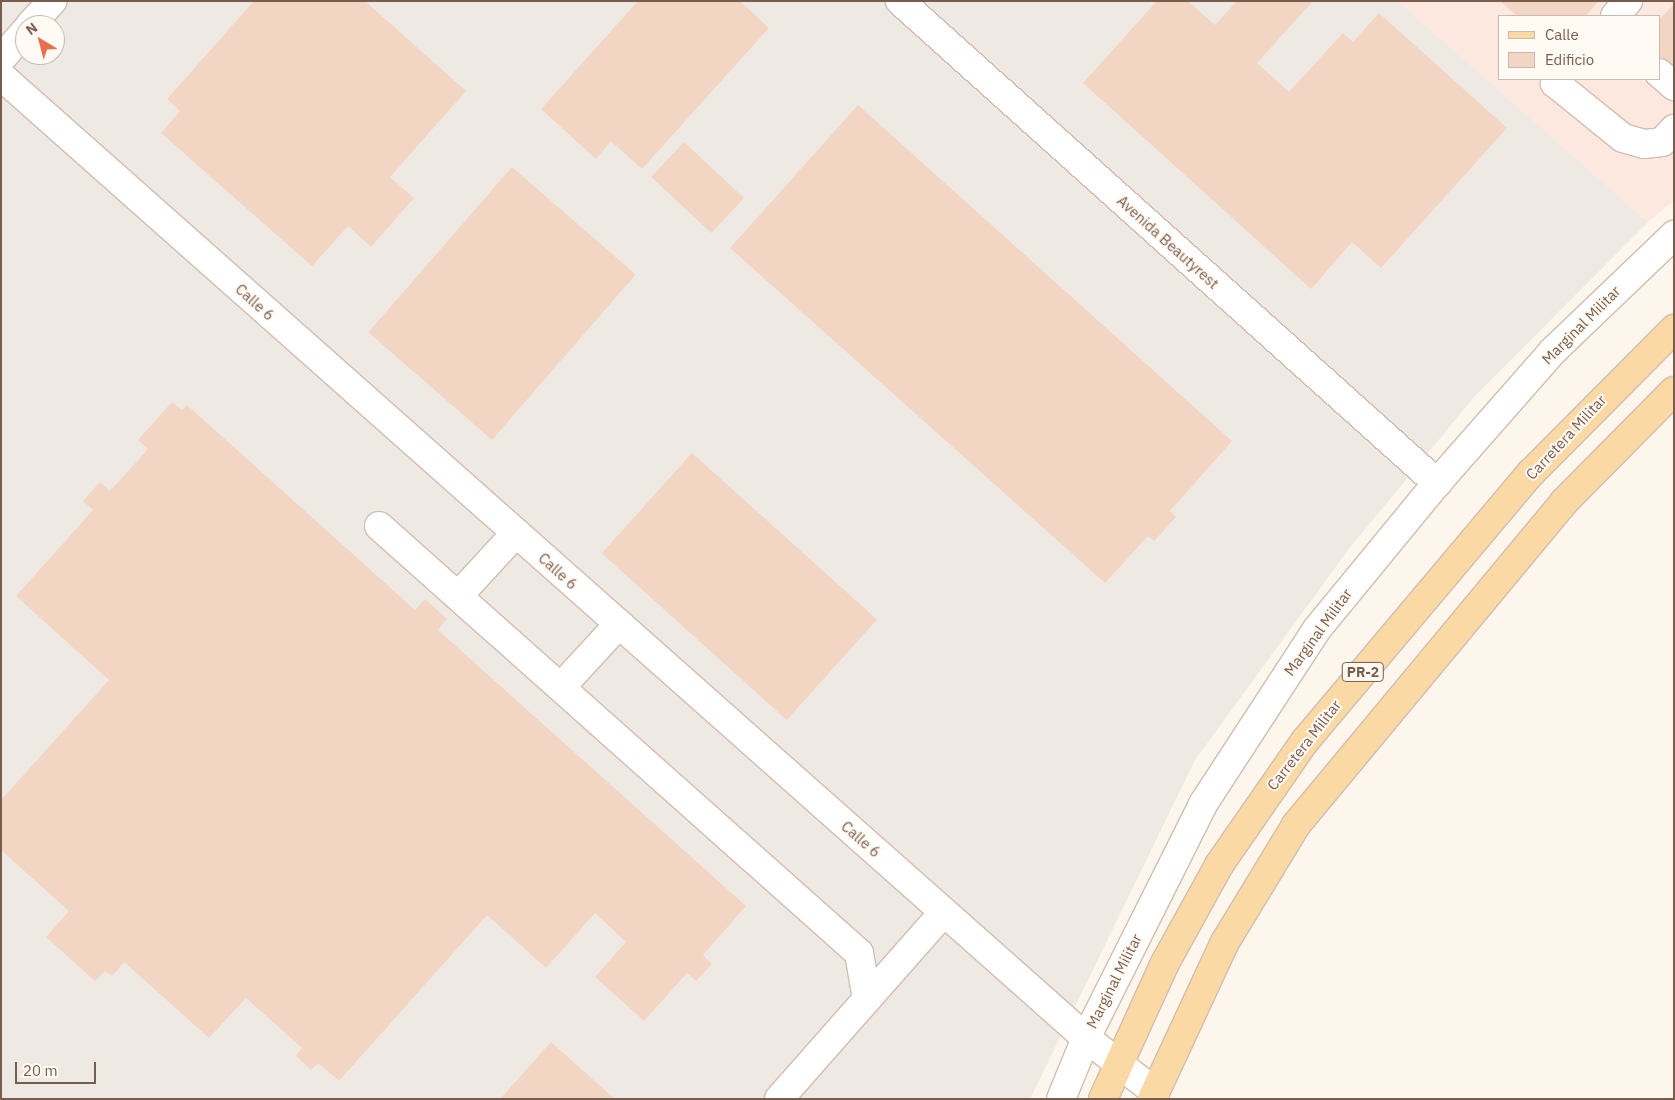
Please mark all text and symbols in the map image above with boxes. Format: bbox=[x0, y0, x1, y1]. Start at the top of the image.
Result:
north arrow bbox=[15, 15, 65, 65]
legend bbox=[1498, 15, 1660, 80]
text: N bbox=[22, 19, 41, 39]
text: Calle bbox=[1545, 25, 1579, 44]
text: Edificio bbox=[1545, 50, 1594, 69]
street label: Avenida Beautyrest bbox=[1113, 192, 1223, 292]
street label: Calle 6 bbox=[232, 280, 278, 324]
street label: Marginal Militar bbox=[1538, 282, 1624, 368]
street label: Carretera Militar bbox=[1522, 391, 1610, 483]
street label: Calle 6 bbox=[535, 549, 581, 593]
street label: Marginal Militar bbox=[1280, 585, 1356, 679]
road number: PR-2 bbox=[1342, 660, 1384, 684]
street label: Carretera Militar bbox=[1263, 696, 1345, 794]
street label: Calle 6 bbox=[838, 817, 884, 861]
street label: Marginal Militar bbox=[1082, 931, 1146, 1031]
scale bar bbox=[18, 1052, 99, 1084]
text: 20 m bbox=[23, 1061, 58, 1080]

